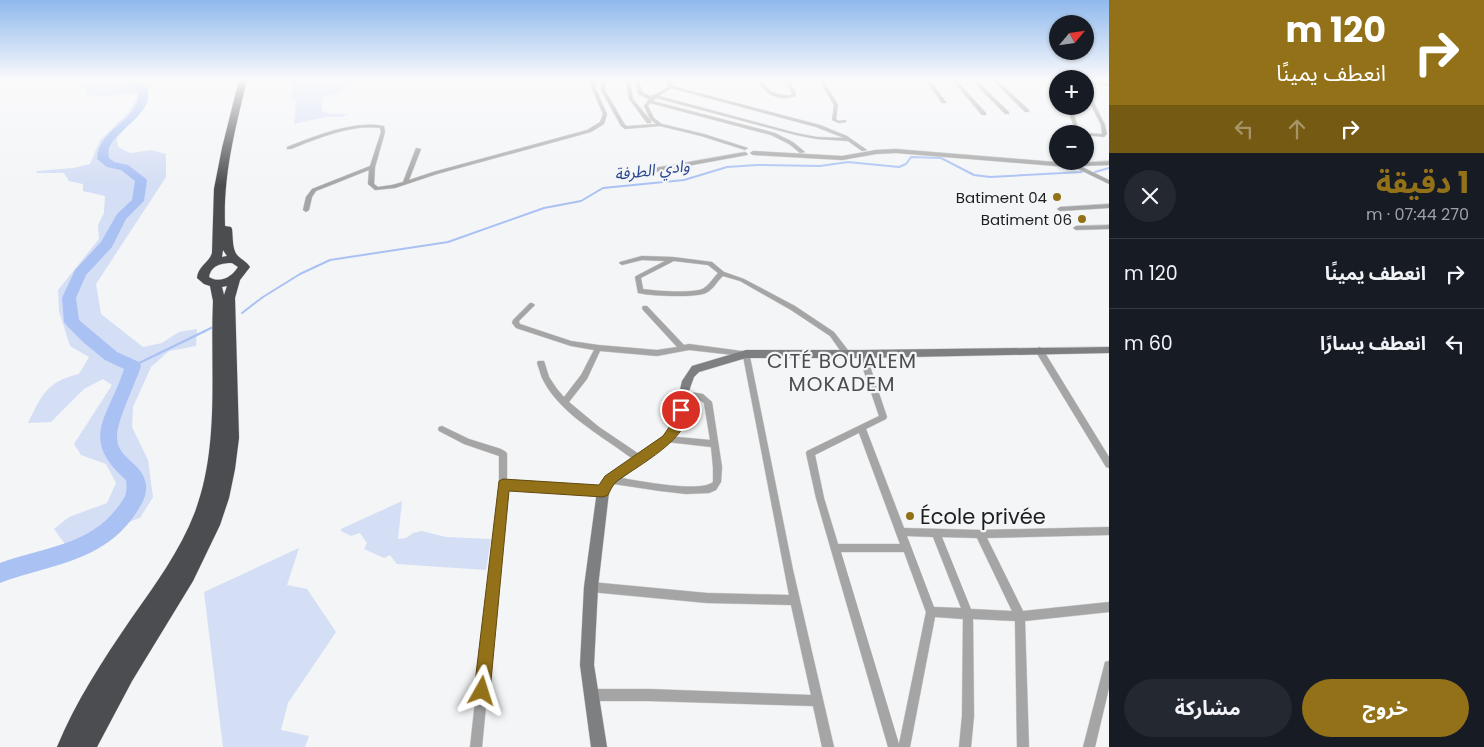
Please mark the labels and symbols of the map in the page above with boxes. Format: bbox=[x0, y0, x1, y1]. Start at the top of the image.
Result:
north arrow bbox=[1049, 15, 1094, 60]
water label: وادي الطرفة bbox=[613, 154, 691, 188]
place label: Batiment 04 bbox=[956, 187, 1047, 208]
marker: Batiment 04 bbox=[1051, 191, 1063, 203]
place label: Batiment 06 bbox=[981, 209, 1072, 230]
marker: Batiment 06 bbox=[1076, 213, 1088, 225]
district label: CITÉ BOUALEM MOKADEM bbox=[767, 347, 917, 398]
pin bbox=[660, 389, 702, 431]
place label: École privée bbox=[920, 502, 1046, 531]
marker: École privée bbox=[904, 510, 916, 522]
position arrow bbox=[455, 664, 507, 716]

